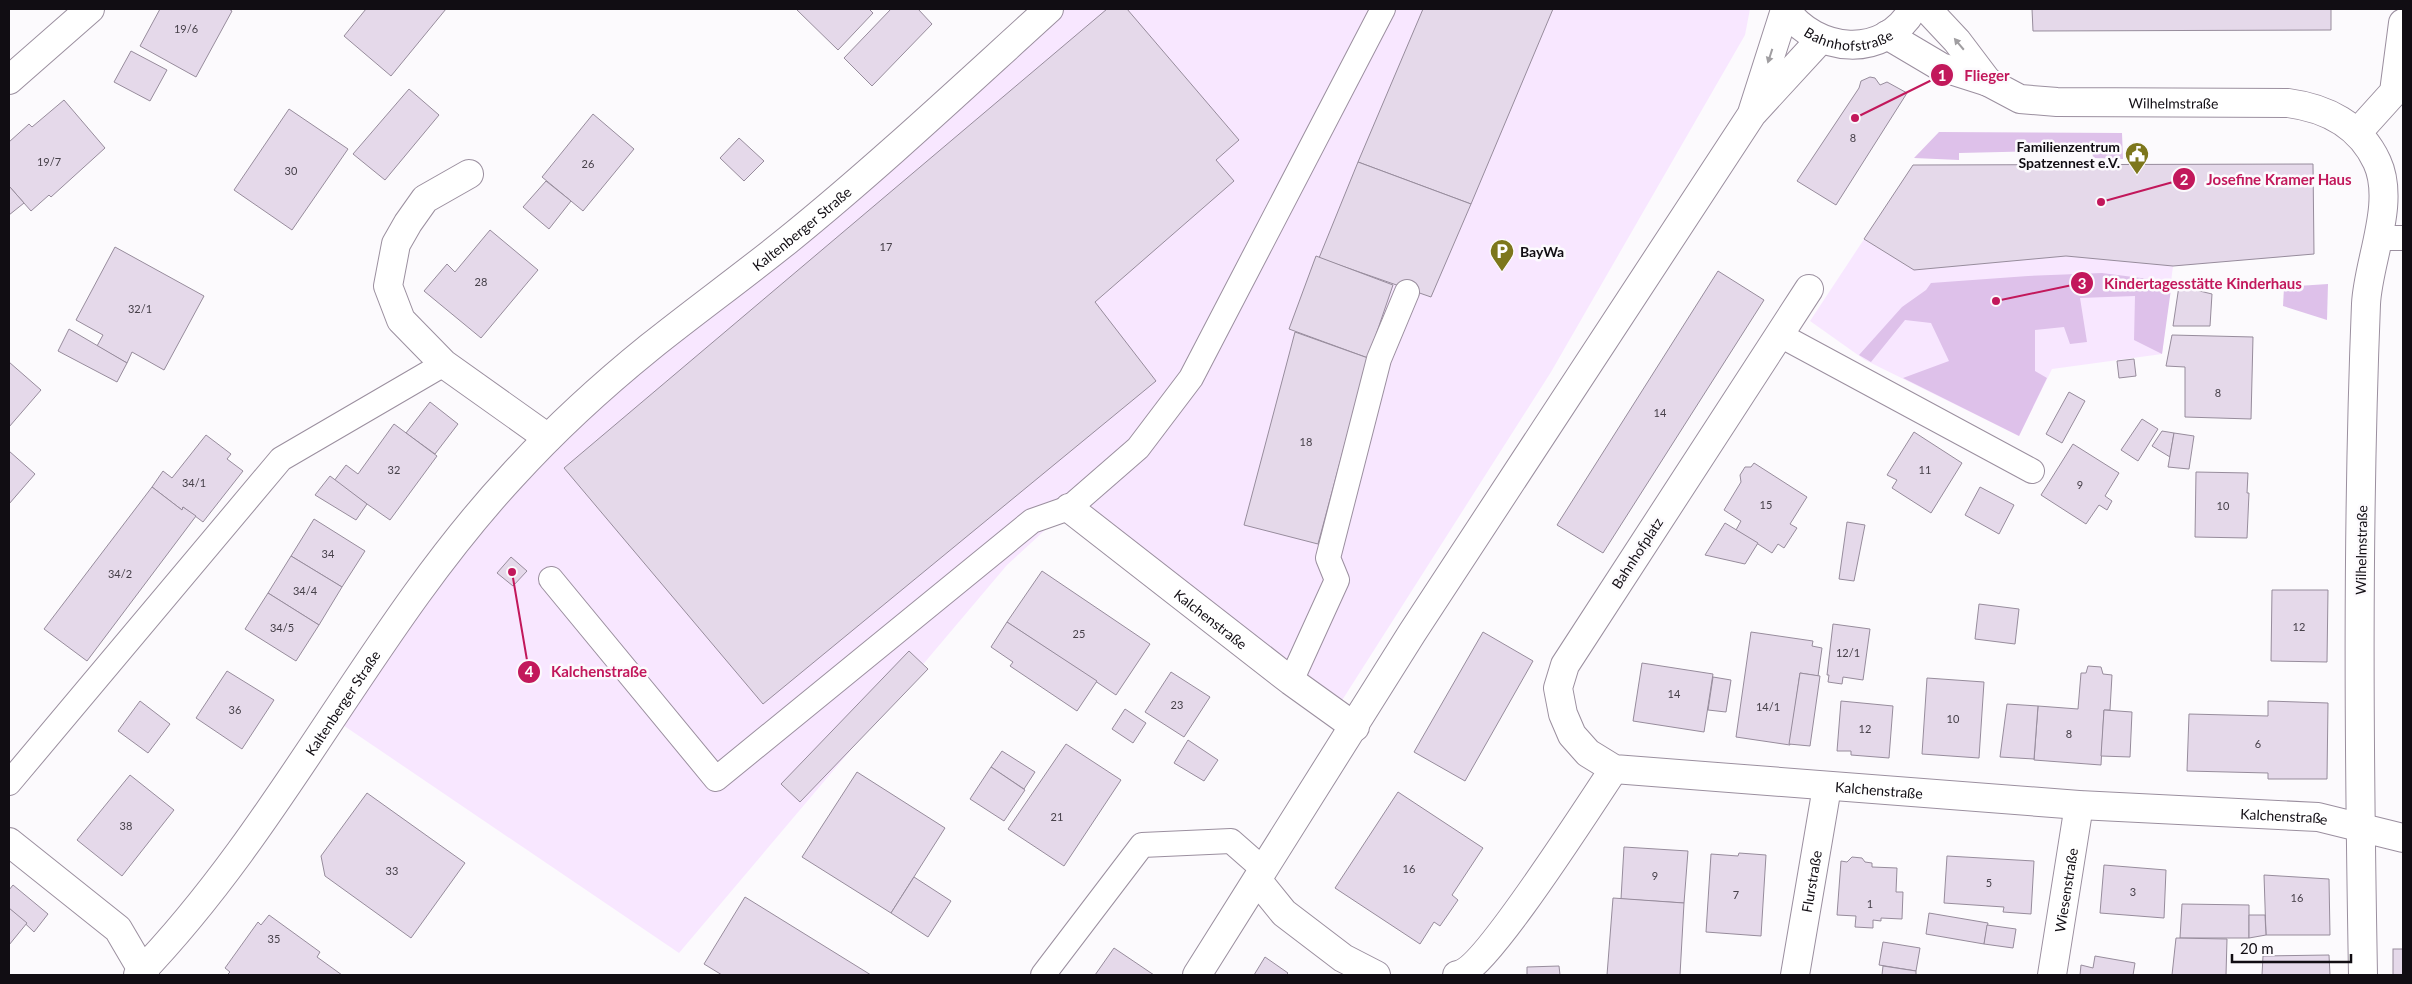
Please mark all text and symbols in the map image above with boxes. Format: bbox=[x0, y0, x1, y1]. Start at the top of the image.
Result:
street label: Bahnhofstraße bbox=[1804, 19, 1894, 35]
house number: 19/6 bbox=[174, 22, 198, 35]
text: Bahnhofstraße bbox=[1801, 23, 1896, 53]
one-way arrow bbox=[1953, 37, 1964, 50]
one-way arrow bbox=[1766, 49, 1774, 64]
callout: Flieger bbox=[1929, 60, 2019, 90]
text: 1 bbox=[1938, 66, 1946, 84]
text: Flieger bbox=[1964, 66, 2010, 84]
street label: Wilhelmstraße bbox=[2129, 94, 2218, 111]
house number: 8 bbox=[1850, 131, 1856, 144]
place label: Familienzentrum Spatzennest e.V. bbox=[2017, 138, 2120, 171]
public building icon: Familienzentrum Spatzennest e.V. bbox=[2124, 141, 2150, 175]
house number: 19/7 bbox=[37, 155, 61, 168]
house number: 26 bbox=[582, 157, 594, 170]
house number: 30 bbox=[285, 164, 298, 177]
callout: Josefine Kramer Haus bbox=[2171, 164, 2362, 194]
text: 2 bbox=[2180, 170, 2189, 188]
text: Josefine Kramer Haus bbox=[2206, 170, 2352, 188]
street label: Kaltenberger Straße bbox=[749, 183, 854, 274]
parking icon: BayWa bbox=[1489, 238, 1515, 272]
house number: 17 bbox=[880, 240, 892, 253]
place label: BayWa bbox=[1520, 243, 1564, 260]
callout: Kindertagesstätte Kinderhaus bbox=[2069, 268, 2312, 298]
text: 3 bbox=[2078, 274, 2086, 292]
text: Kindertagesstätte Kinderhaus bbox=[2104, 274, 2302, 292]
house number: 28 bbox=[475, 275, 487, 288]
house number: 32/1 bbox=[128, 302, 152, 315]
house number: 8 bbox=[2215, 386, 2221, 399]
house number: 14 bbox=[1654, 406, 1667, 419]
house number: 18 bbox=[1300, 435, 1312, 448]
house number: 32 bbox=[388, 463, 400, 476]
house number: 11 bbox=[1919, 463, 1931, 476]
house number: 34/1 bbox=[182, 476, 206, 489]
house number: 9 bbox=[2077, 478, 2083, 491]
house number: 15 bbox=[1760, 498, 1772, 511]
house number: 10 bbox=[2217, 499, 2230, 512]
street label: Wilhelmstraße bbox=[2352, 505, 2370, 595]
street label: Bahnhofplatz bbox=[1608, 514, 1666, 592]
house number: 34 bbox=[322, 547, 335, 560]
house number: 34/2 bbox=[108, 567, 132, 580]
house number: 34/4 bbox=[293, 584, 318, 597]
street label: Kalchenstraße bbox=[1171, 585, 1251, 652]
house number: 12 bbox=[2293, 620, 2305, 633]
house number: 34/5 bbox=[270, 621, 294, 634]
house number: 25 bbox=[1073, 627, 1085, 640]
house number: 12/1 bbox=[1836, 646, 1860, 659]
street label: Kaltenberger Straße bbox=[301, 647, 383, 758]
callout: Kalchenstraße bbox=[516, 657, 657, 687]
text: 4 bbox=[525, 662, 534, 680]
text: Kalchenstraße bbox=[551, 662, 647, 680]
house number: 14 bbox=[1668, 687, 1681, 700]
house number: 23 bbox=[1171, 698, 1183, 711]
house number: 14/1 bbox=[1756, 700, 1780, 713]
house number: 36 bbox=[229, 703, 241, 716]
house number: 10 bbox=[1947, 712, 1960, 725]
house number: 12 bbox=[1859, 722, 1871, 735]
house number: 8 bbox=[2066, 727, 2072, 740]
house number: 6 bbox=[2255, 737, 2261, 750]
street label: Kalchenstraße bbox=[1835, 778, 1923, 801]
street label: Kalchenstraße bbox=[2240, 805, 2330, 828]
house number: 21 bbox=[1051, 810, 1063, 823]
house number: 38 bbox=[120, 819, 132, 832]
street label: Wiesenstraße bbox=[2050, 847, 2081, 933]
street label: Flurstraße bbox=[1797, 849, 1825, 914]
house number: 16 bbox=[1403, 862, 1415, 875]
house number: 33 bbox=[386, 864, 398, 877]
house number: 9 bbox=[1652, 869, 1658, 882]
house number: 5 bbox=[1986, 876, 1992, 889]
house number: 3 bbox=[2130, 885, 2136, 898]
house number: 7 bbox=[1733, 888, 1739, 901]
house number: 16 bbox=[2291, 891, 2303, 904]
house number: 1 bbox=[1867, 897, 1873, 910]
house number: 35 bbox=[268, 932, 280, 945]
scale bar bbox=[2232, 932, 2351, 964]
text: 20 m bbox=[2240, 939, 2274, 957]

